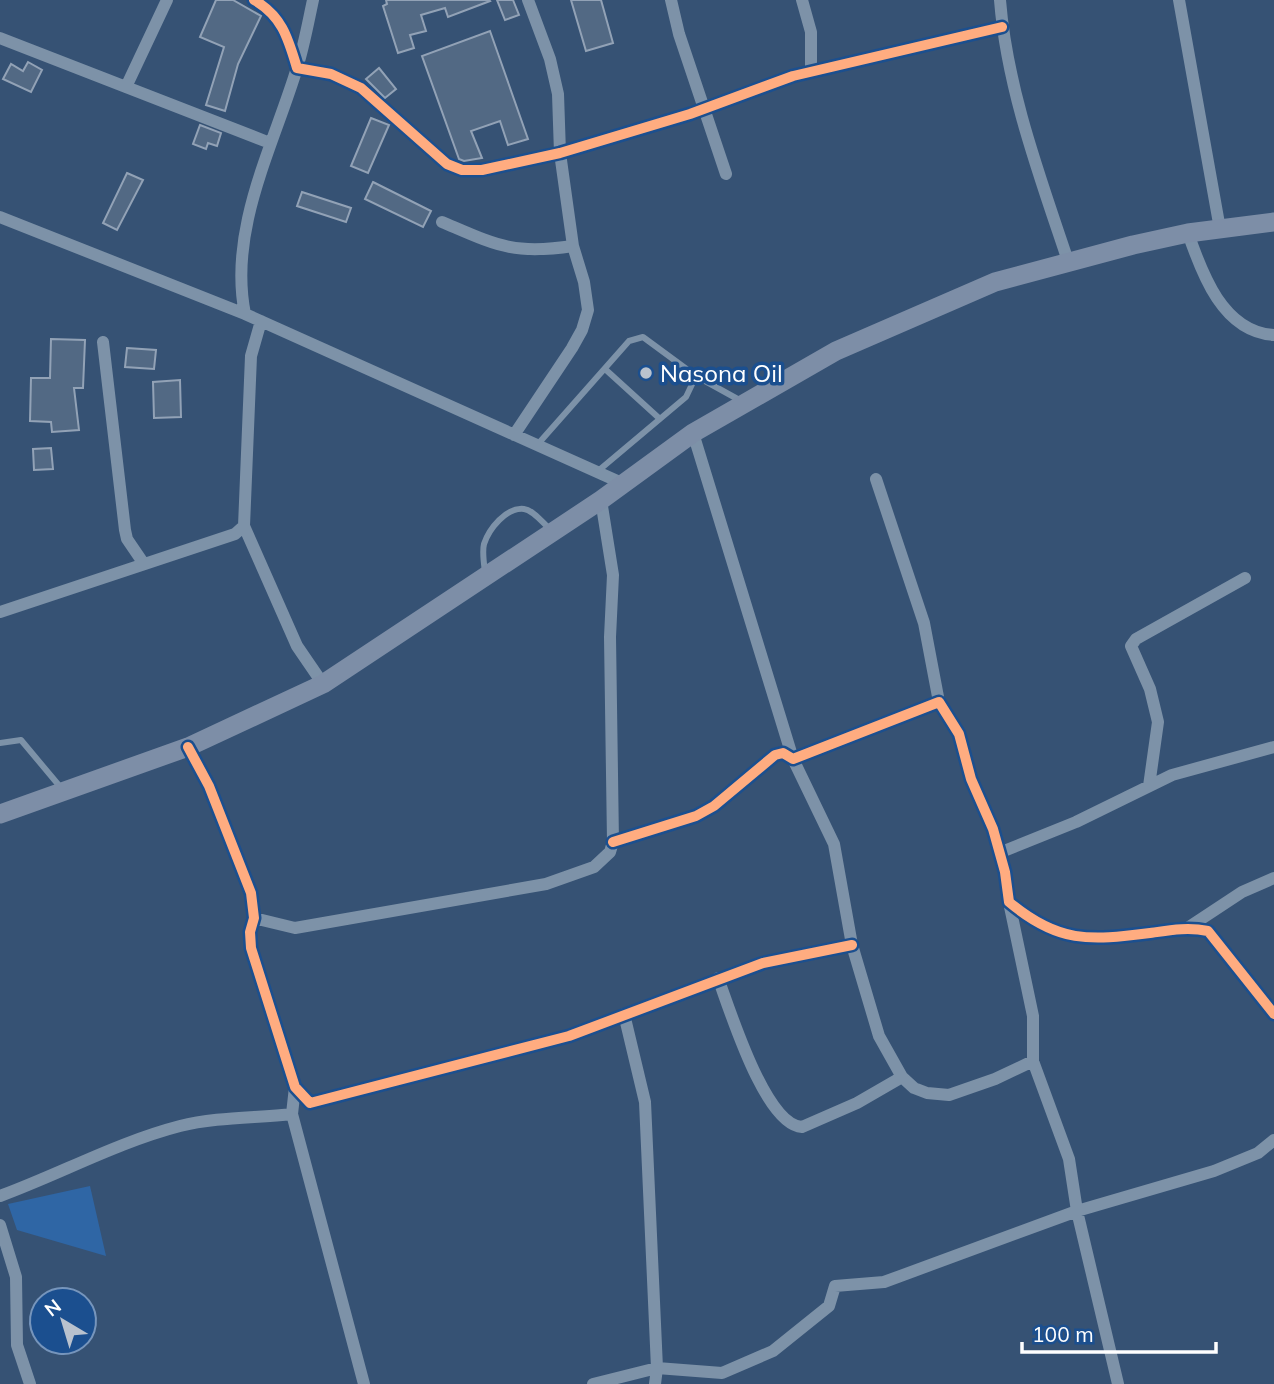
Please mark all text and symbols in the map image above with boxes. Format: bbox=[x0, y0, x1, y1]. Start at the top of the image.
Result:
place label: Nasona Oil bbox=[660, 358, 783, 388]
marker: Nasona Oil bbox=[638, 365, 654, 381]
north arrow bbox=[28, 1286, 98, 1356]
text: N bbox=[39, 1294, 66, 1321]
scale bar bbox=[1022, 1310, 1216, 1354]
text: 100 m bbox=[1032, 1321, 1094, 1347]

